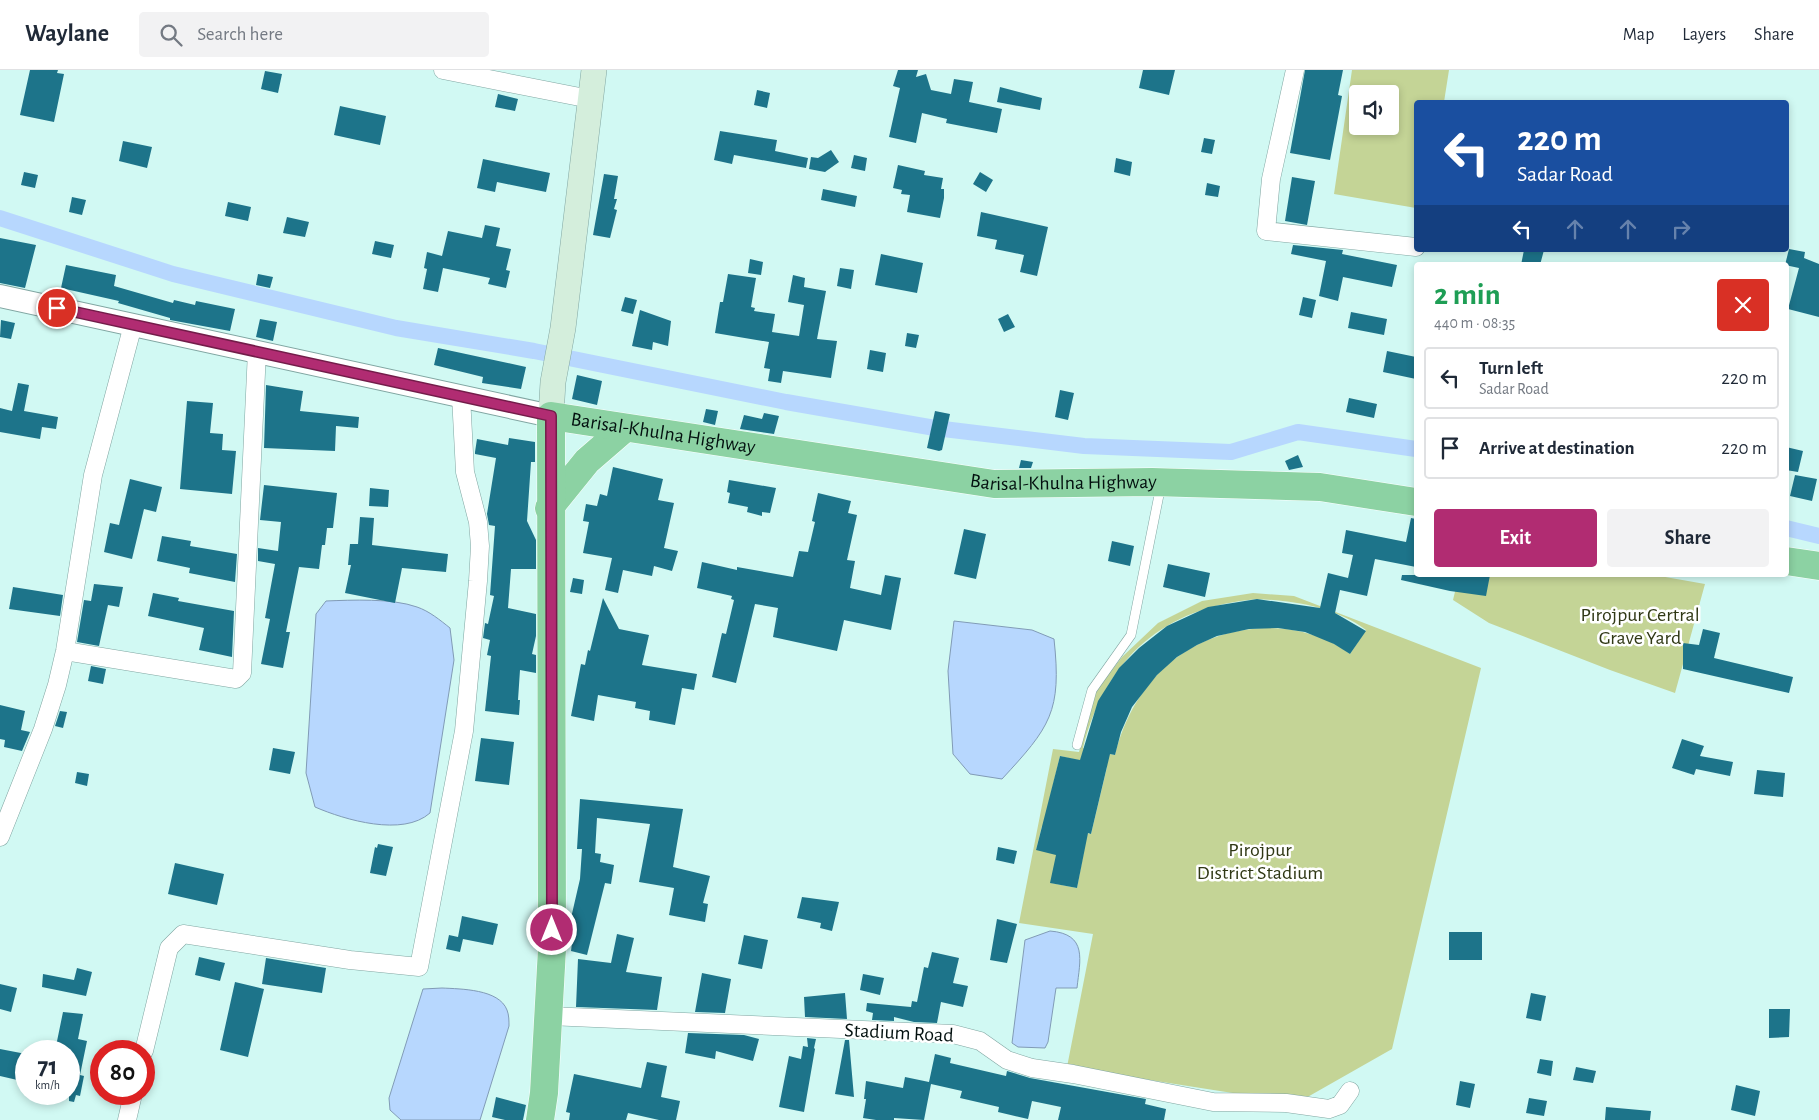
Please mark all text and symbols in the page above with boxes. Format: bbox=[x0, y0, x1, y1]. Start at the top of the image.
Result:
search box bbox=[139, 12, 489, 57]
icon: search bbox=[157, 21, 185, 49]
text: Waylane bbox=[25, 22, 109, 46]
text: Search here bbox=[197, 25, 283, 44]
text: Map bbox=[1623, 26, 1654, 44]
text: Layers bbox=[1682, 26, 1726, 44]
text: Share bbox=[1754, 26, 1794, 44]
map controls bbox=[1349, 85, 1399, 135]
button: sound bbox=[1349, 85, 1399, 135]
icon: left bbox=[1434, 120, 1499, 185]
text: 220 m bbox=[1517, 122, 1602, 157]
text: Sadar Road bbox=[1517, 163, 1613, 185]
icon: left bbox=[1508, 215, 1536, 243]
icon: ahead bbox=[1561, 215, 1589, 243]
icon: ahead bbox=[1614, 215, 1642, 243]
icon: right bbox=[1667, 215, 1695, 243]
button: close bbox=[1717, 279, 1769, 331]
text: 2 min bbox=[1434, 280, 1501, 310]
pin bbox=[36, 287, 78, 329]
icon: arrive bbox=[43, 294, 71, 322]
text: 440 m · 08:35 bbox=[1434, 315, 1515, 331]
text: Turn left bbox=[1479, 359, 1543, 378]
icon: left bbox=[1436, 364, 1464, 392]
text: 220 m bbox=[1721, 369, 1767, 388]
text: Sadar Road bbox=[1479, 381, 1549, 397]
street label: Barisal-Khulna Highway bbox=[569, 409, 757, 457]
icon: arrive bbox=[1436, 434, 1464, 462]
text: Arrive at destination bbox=[1479, 439, 1635, 458]
text: 220 m bbox=[1721, 439, 1767, 458]
street label: Barisal-Khulna Highway bbox=[969, 470, 1157, 494]
button: Exit bbox=[1434, 509, 1597, 567]
button: Share bbox=[1607, 509, 1769, 567]
park label: Pirojpur Certral Grave Yard bbox=[1580, 605, 1700, 648]
park label: Pirojpur District Stadium bbox=[1197, 840, 1323, 883]
position arrow bbox=[525, 903, 577, 955]
street label: Stadium Road bbox=[844, 1020, 954, 1046]
speed limit sign: 80 bbox=[90, 1040, 155, 1105]
text: 71 bbox=[38, 1054, 57, 1079]
text: km/h bbox=[35, 1079, 60, 1091]

